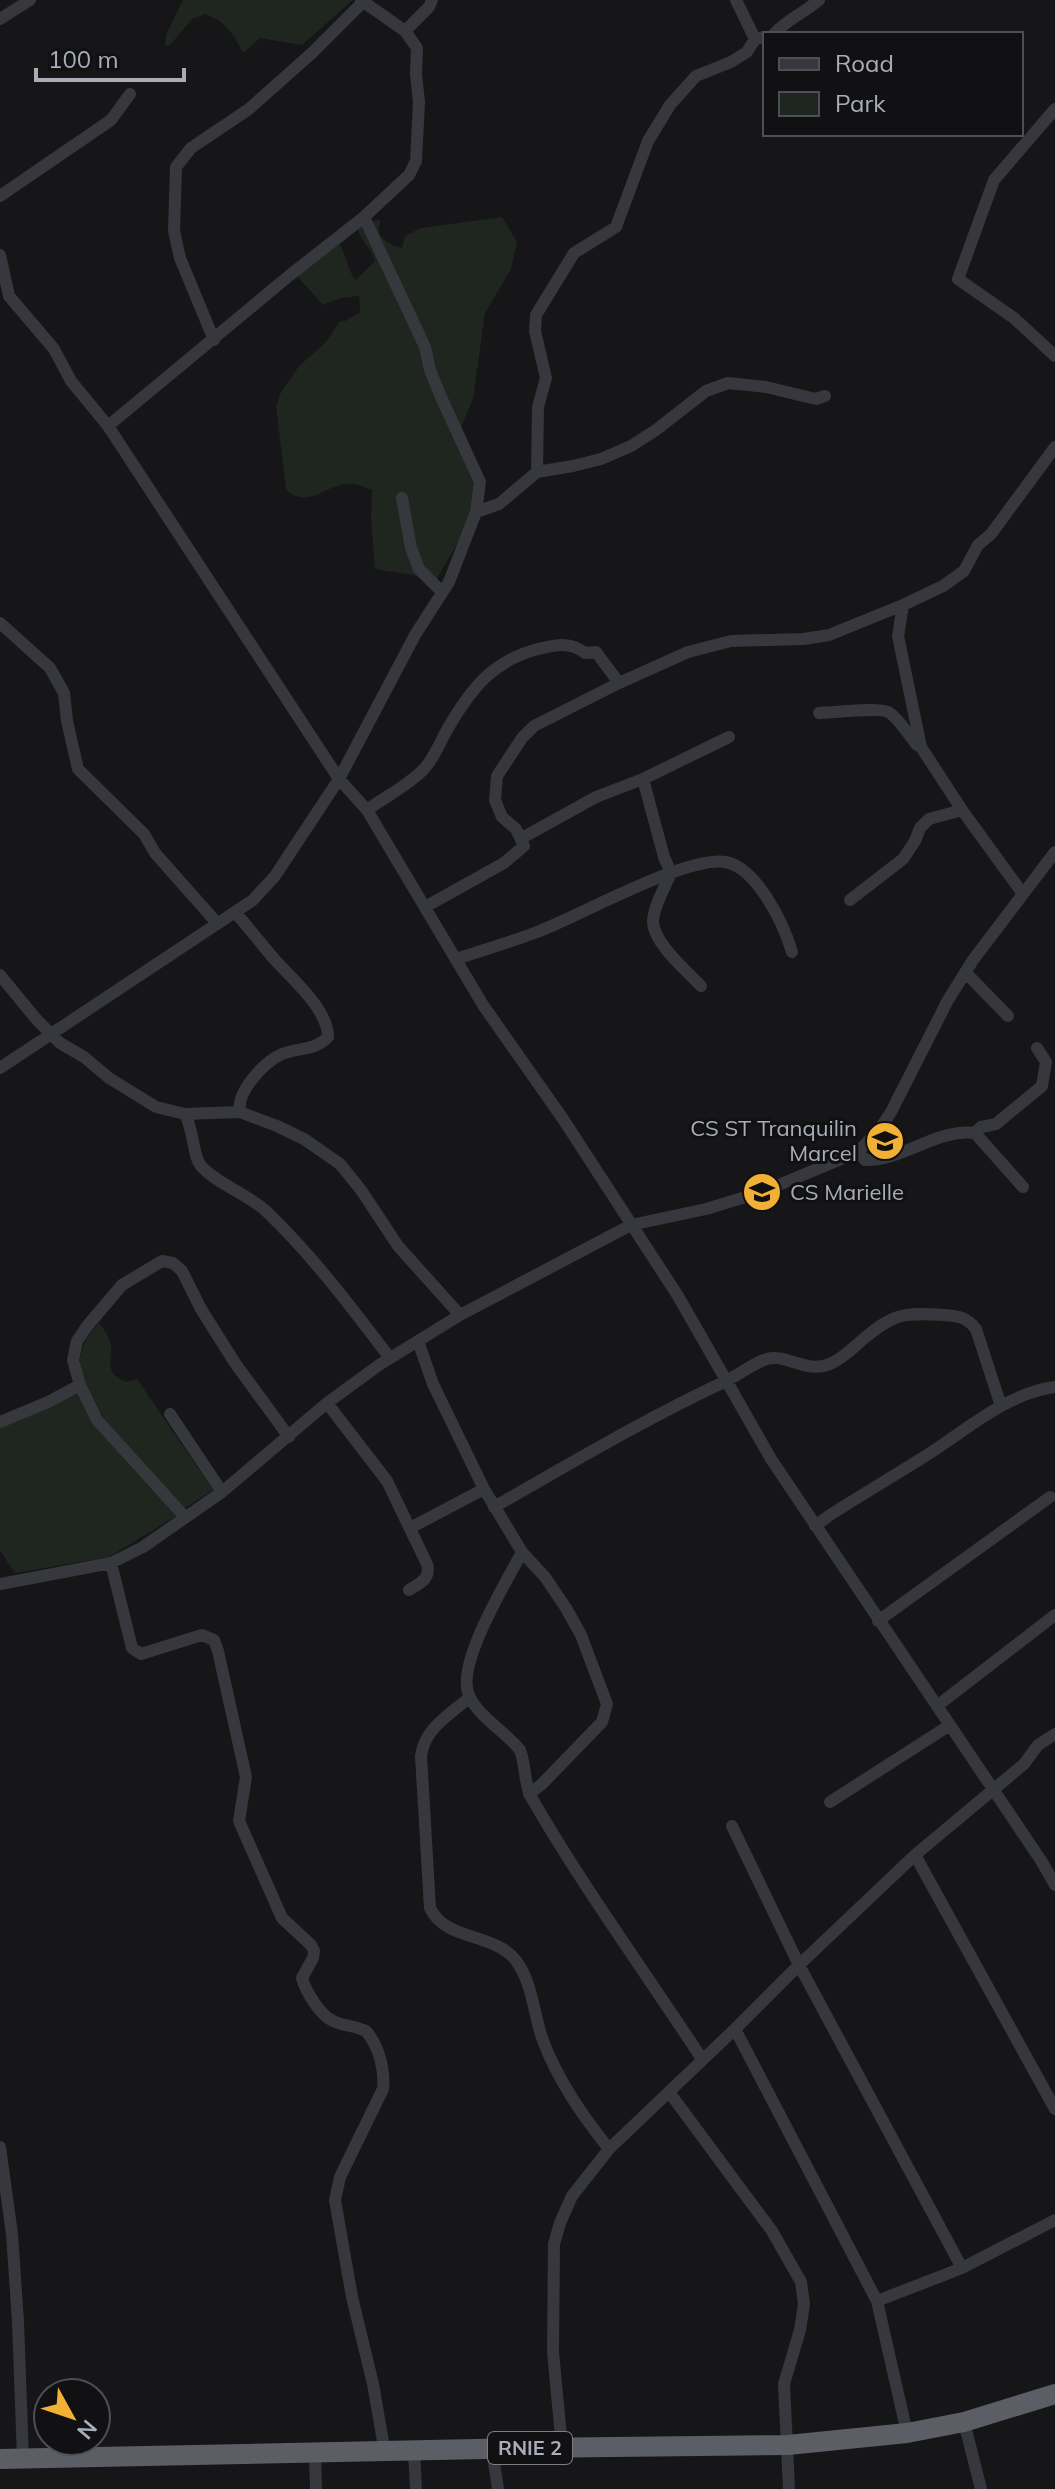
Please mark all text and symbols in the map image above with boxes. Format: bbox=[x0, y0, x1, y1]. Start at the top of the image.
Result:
scale bar bbox=[36, 32, 184, 82]
legend bbox=[763, 32, 1023, 136]
text: 100 m bbox=[48, 44, 119, 74]
text: Road bbox=[835, 48, 894, 78]
text: Park bbox=[835, 88, 886, 118]
place label: CS ST Tranquilin Marcel bbox=[690, 1114, 857, 1167]
school or university icon: CS ST Tranquilin Marcel bbox=[864, 1120, 906, 1162]
school or university icon: CS Marielle bbox=[741, 1171, 783, 1213]
place label: CS Marielle bbox=[790, 1178, 904, 1206]
north arrow bbox=[32, 2377, 112, 2457]
text: N bbox=[71, 2414, 103, 2445]
road number: RNIE 2 bbox=[488, 2432, 572, 2464]

